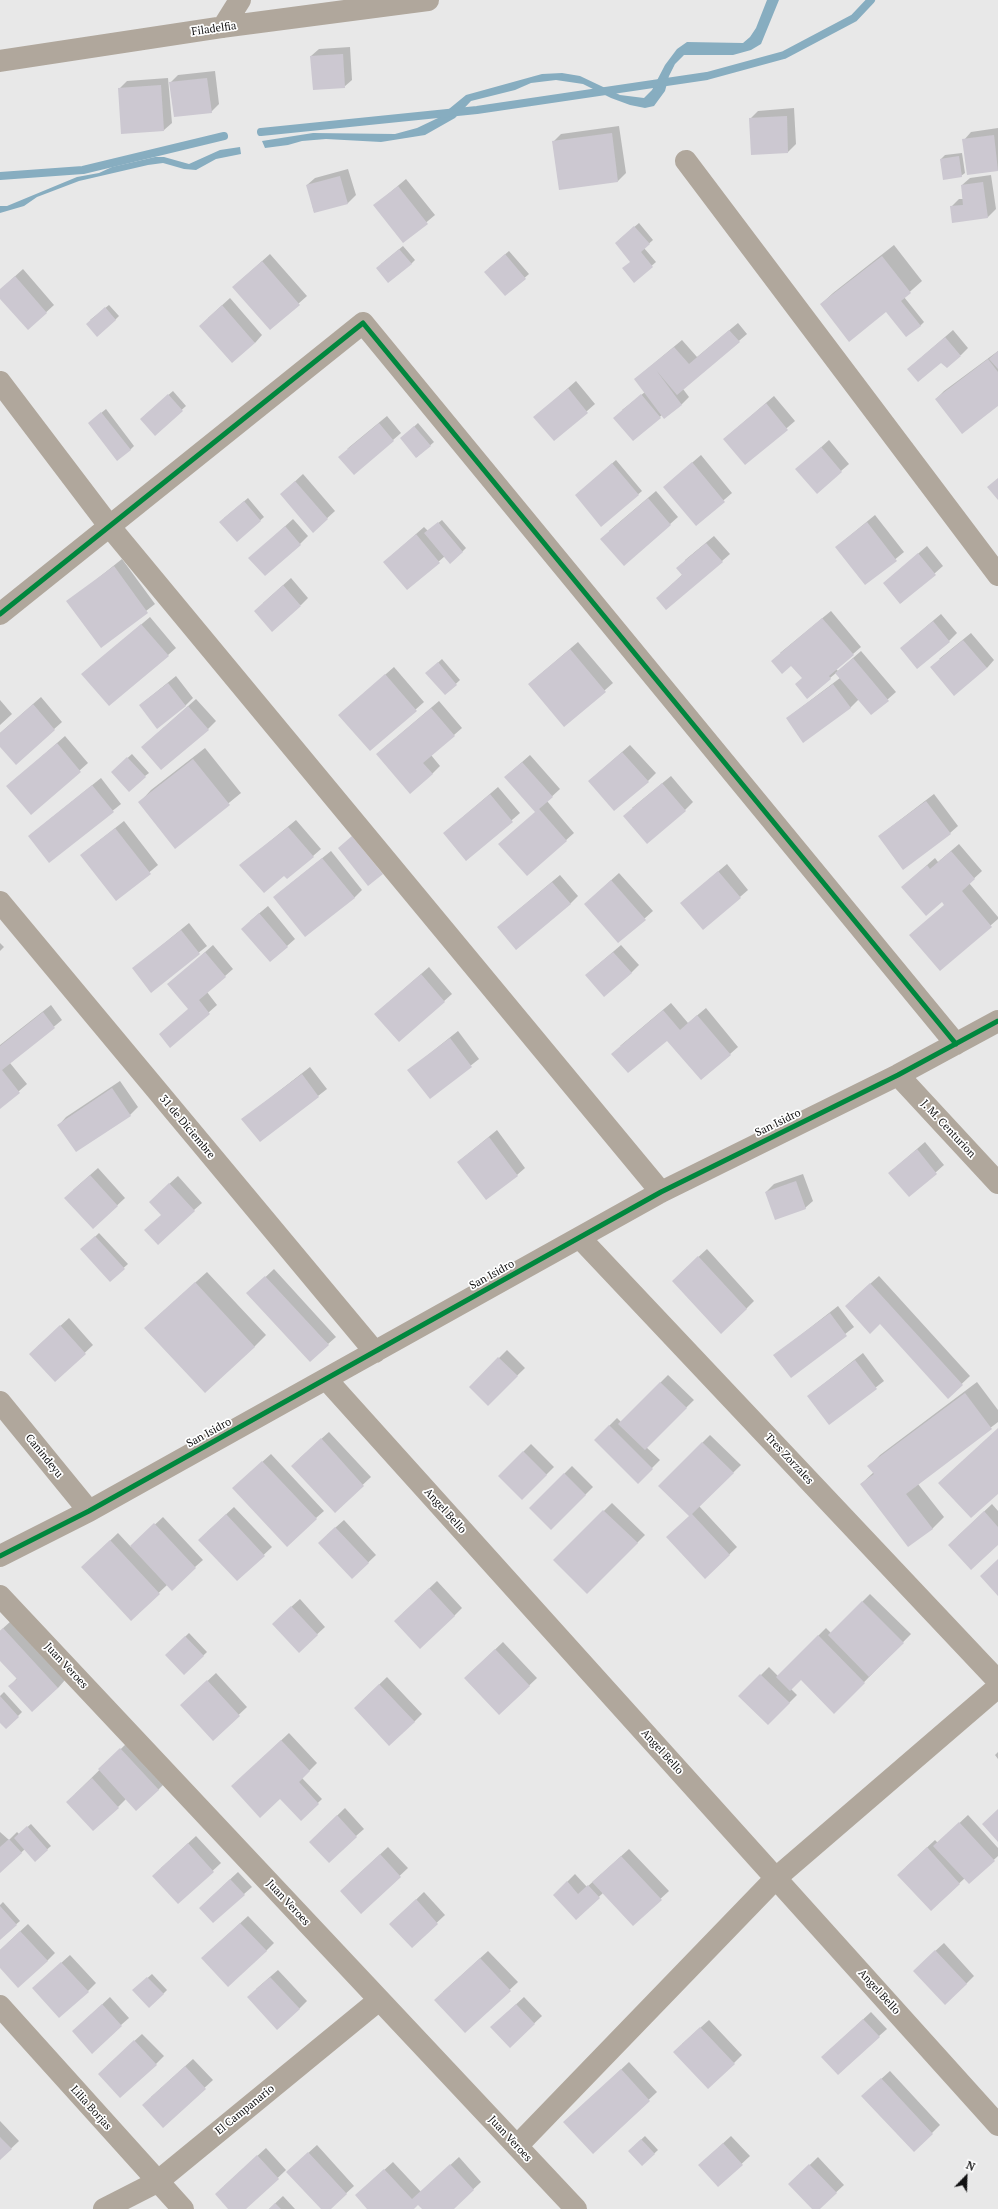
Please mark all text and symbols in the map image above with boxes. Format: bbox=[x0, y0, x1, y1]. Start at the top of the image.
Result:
street label: Filadelfia bbox=[191, 19, 237, 39]
street label: 31 de Diciembre bbox=[157, 1092, 217, 1162]
street label: J. M. Centurion bbox=[918, 1097, 978, 1161]
street label: San Isidro bbox=[753, 1106, 803, 1140]
street label: San Isidro bbox=[467, 1257, 517, 1293]
street label: San Isidro bbox=[184, 1415, 234, 1451]
street label: Tres Zorzales bbox=[762, 1431, 816, 1487]
street label: Canindeyu bbox=[22, 1432, 66, 1480]
street label: Angel Bello bbox=[421, 1486, 469, 1536]
street label: Juan Veroes bbox=[42, 1640, 90, 1692]
street label: Angel Bello bbox=[638, 1727, 686, 1777]
street label: Juan Veroes bbox=[264, 1877, 312, 1929]
street label: Angel Bello bbox=[855, 1967, 903, 2017]
street label: El Campanario bbox=[213, 2082, 277, 2138]
street label: Lilia Borjas bbox=[68, 2083, 114, 2133]
street label: Juan Veroes bbox=[486, 2113, 534, 2165]
north arrow bbox=[946, 2157, 986, 2197]
text: N bbox=[964, 2158, 977, 2174]

